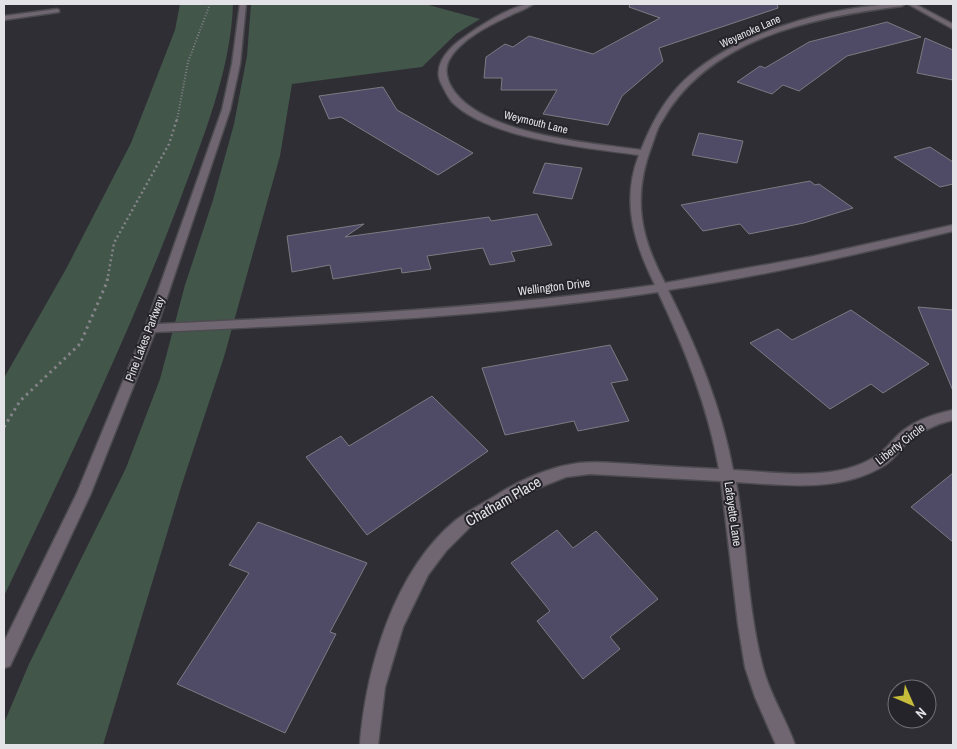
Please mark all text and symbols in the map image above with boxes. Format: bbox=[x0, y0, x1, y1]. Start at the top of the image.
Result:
street label: Weyanoke Lane bbox=[717, 11, 783, 51]
street label: Weymouth Lane bbox=[503, 107, 569, 137]
street label: Wellington Drive bbox=[517, 275, 591, 299]
street label: Pine Lakes Parkway bbox=[121, 294, 169, 384]
street label: Liberty Circle bbox=[872, 420, 928, 468]
street label: Chatham Place bbox=[461, 471, 545, 531]
street label: Lafayette Lane bbox=[721, 481, 745, 547]
north arrow bbox=[887, 679, 937, 729]
text: N bbox=[912, 704, 930, 722]

